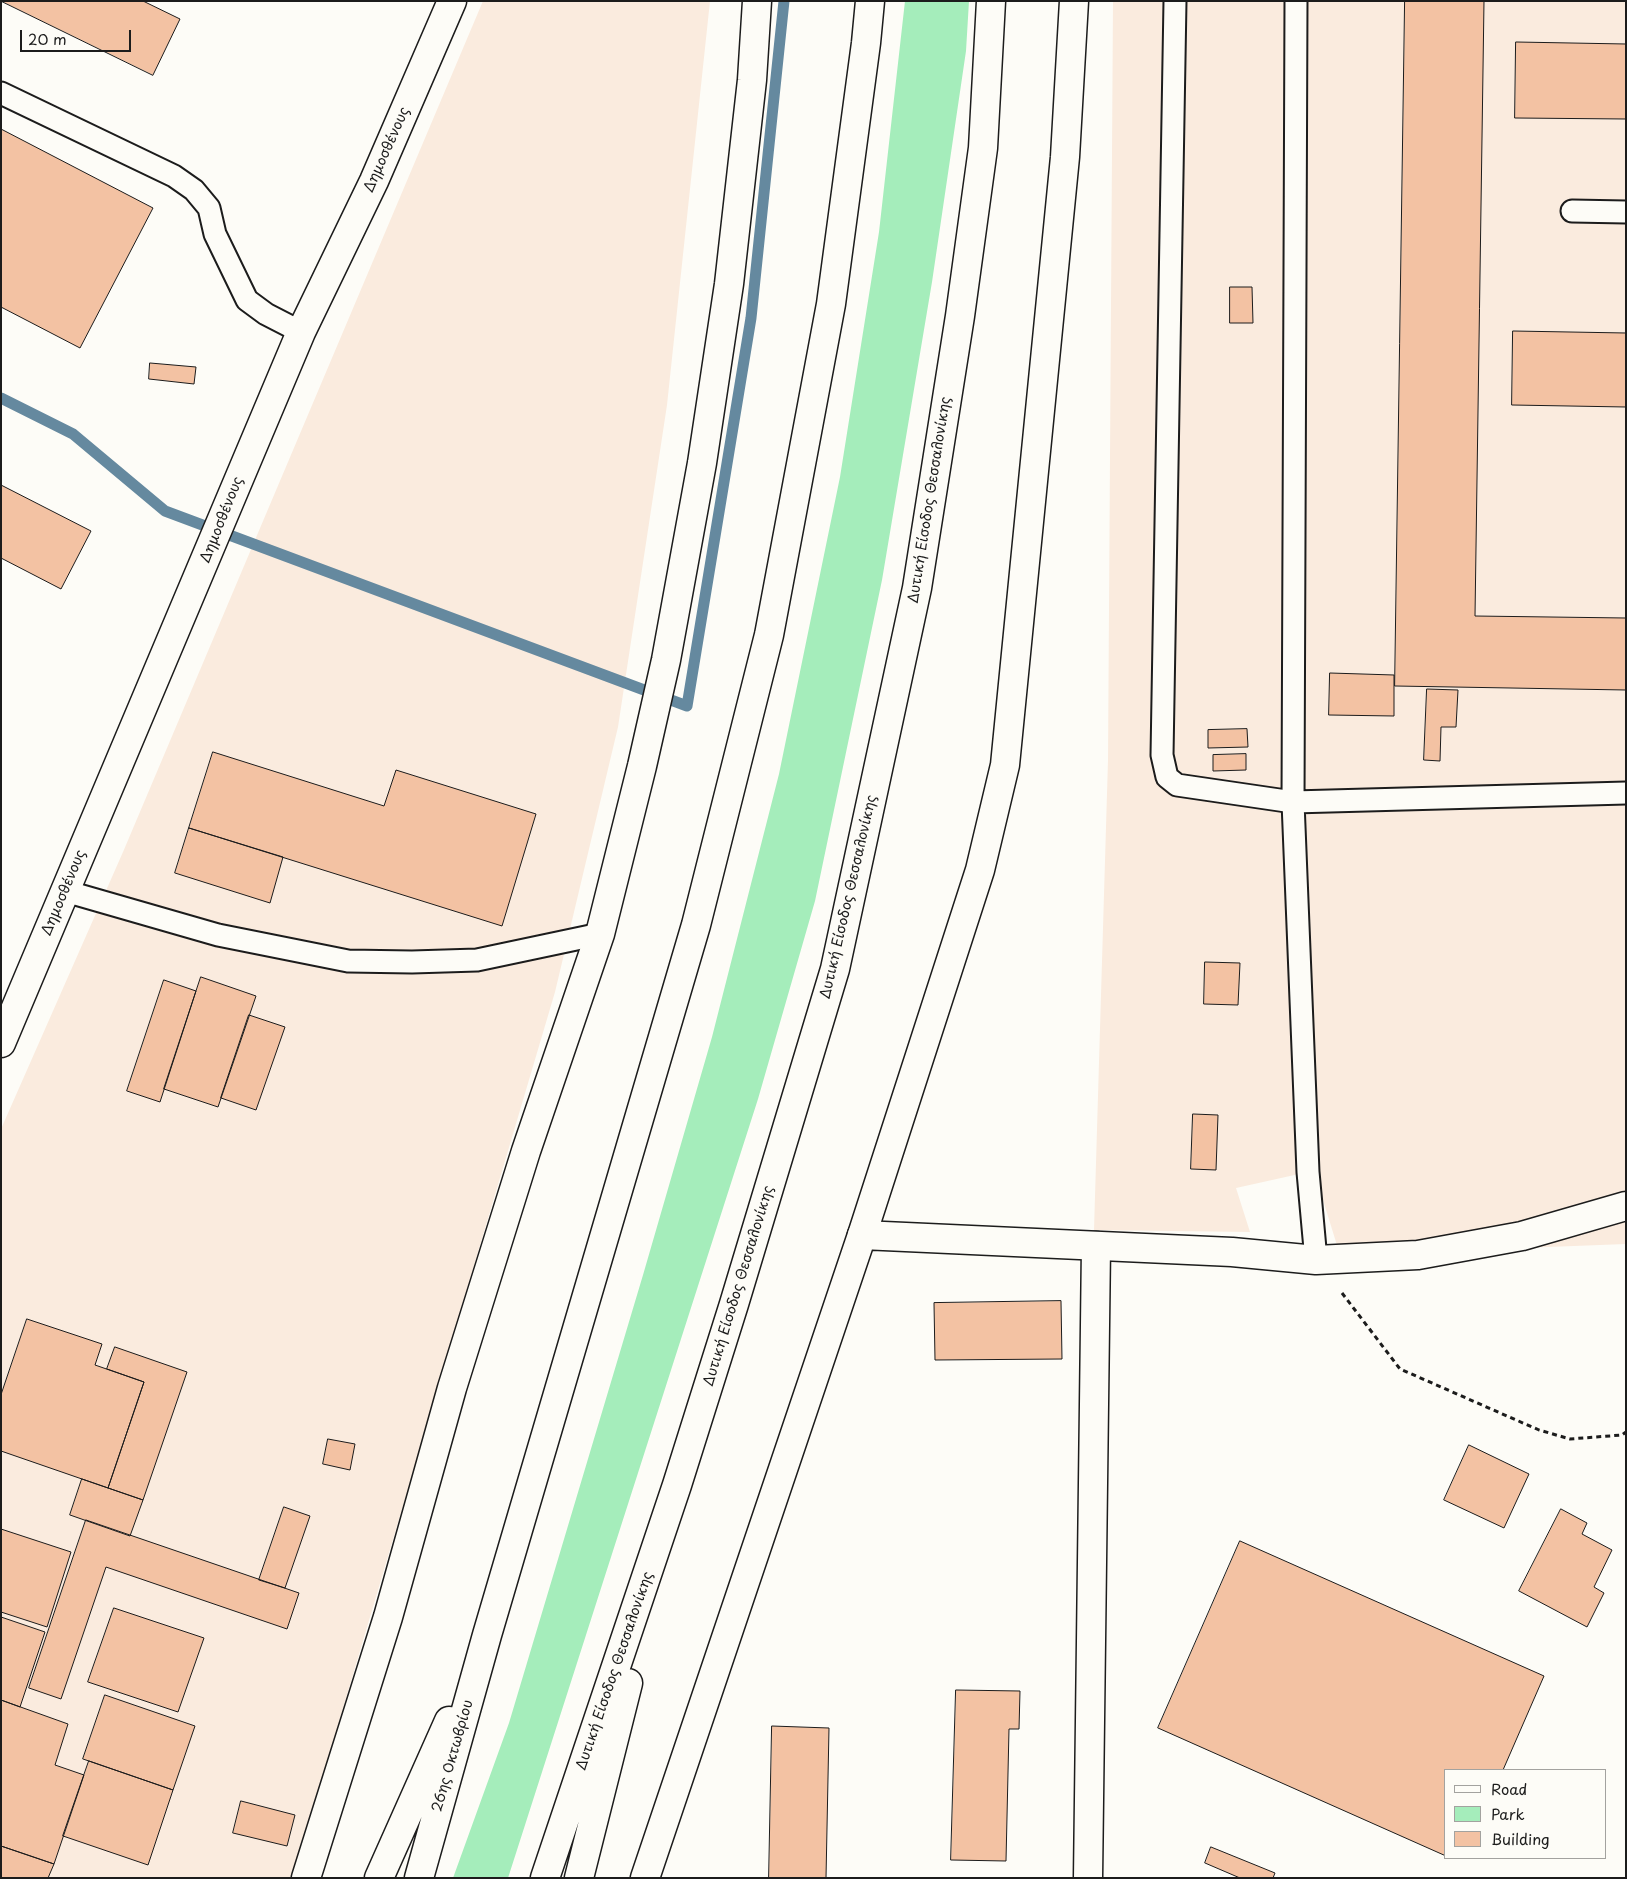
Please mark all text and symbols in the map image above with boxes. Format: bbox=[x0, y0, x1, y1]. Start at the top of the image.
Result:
scale bar bbox=[22, 20, 134, 52]
text: 20 m bbox=[28, 27, 67, 50]
street label: Δημοσθένους bbox=[361, 105, 413, 195]
street label: Δυτική Είσοδος Θεσσαλονίκης bbox=[905, 396, 955, 604]
street label: Δημοσθένους bbox=[197, 474, 247, 566]
street label: Δυτική Είσοδος Θεσσαλονίκης bbox=[817, 793, 881, 1001]
street label: Δημοσθένους bbox=[38, 848, 90, 938]
street label: Δυτική Είσοδος Θεσσαλονίκης bbox=[700, 1184, 778, 1388]
street label: Δυτική Είσοδος Θεσσαλονίκης bbox=[573, 1570, 657, 1772]
street label: 26ης Οκτωβρίου bbox=[429, 1698, 477, 1814]
legend bbox=[1444, 1769, 1607, 1859]
text: Road bbox=[1491, 1777, 1527, 1800]
text: Park bbox=[1491, 1802, 1525, 1825]
text: Building bbox=[1491, 1827, 1550, 1850]

